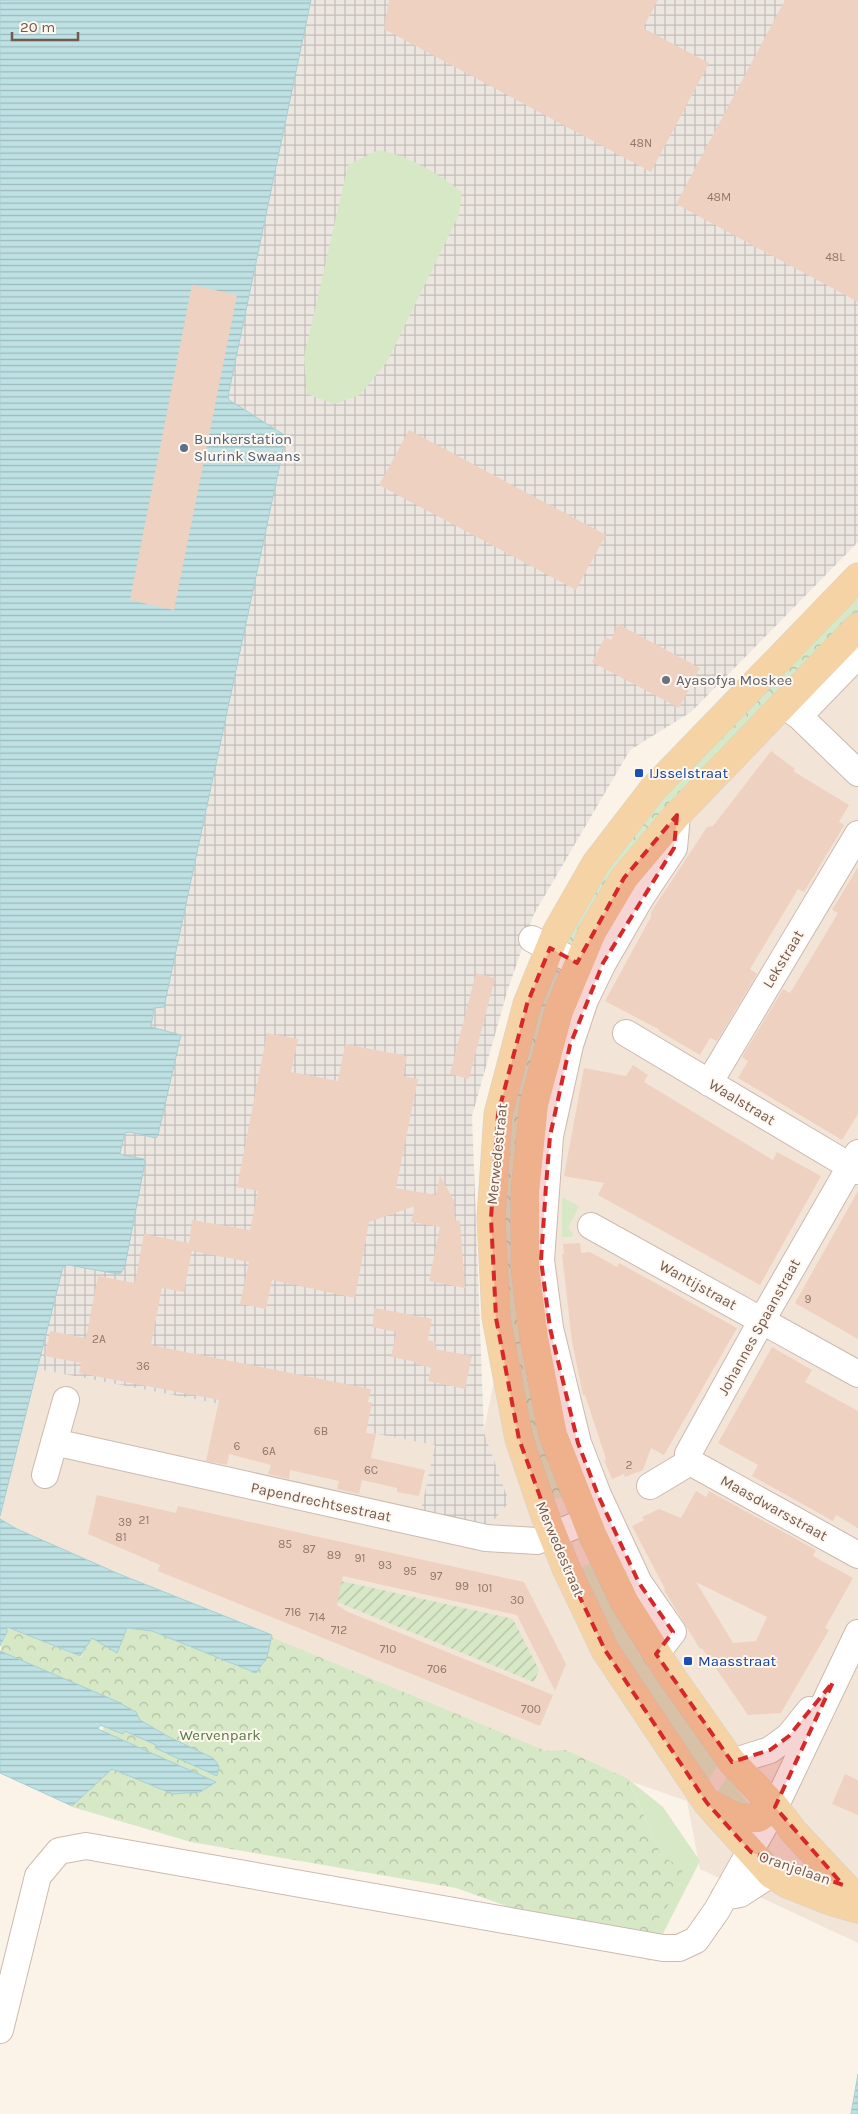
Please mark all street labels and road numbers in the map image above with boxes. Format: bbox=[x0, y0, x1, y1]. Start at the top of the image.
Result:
street label: Lekstraat bbox=[759, 927, 807, 991]
street label: Waalstraat bbox=[705, 1075, 779, 1129]
street label: Merwedestraat bbox=[483, 1102, 511, 1206]
street label: Johannes Spaanstraat bbox=[714, 1255, 804, 1398]
street label: Wantijstraat bbox=[656, 1256, 740, 1314]
street label: Maasdwarsstraat bbox=[717, 1471, 831, 1545]
street label: Papendrechtsestraat bbox=[249, 1478, 393, 1526]
street label: Merwedestraat bbox=[532, 1498, 588, 1600]
street label: Oranjelaan bbox=[757, 1847, 833, 1889]

